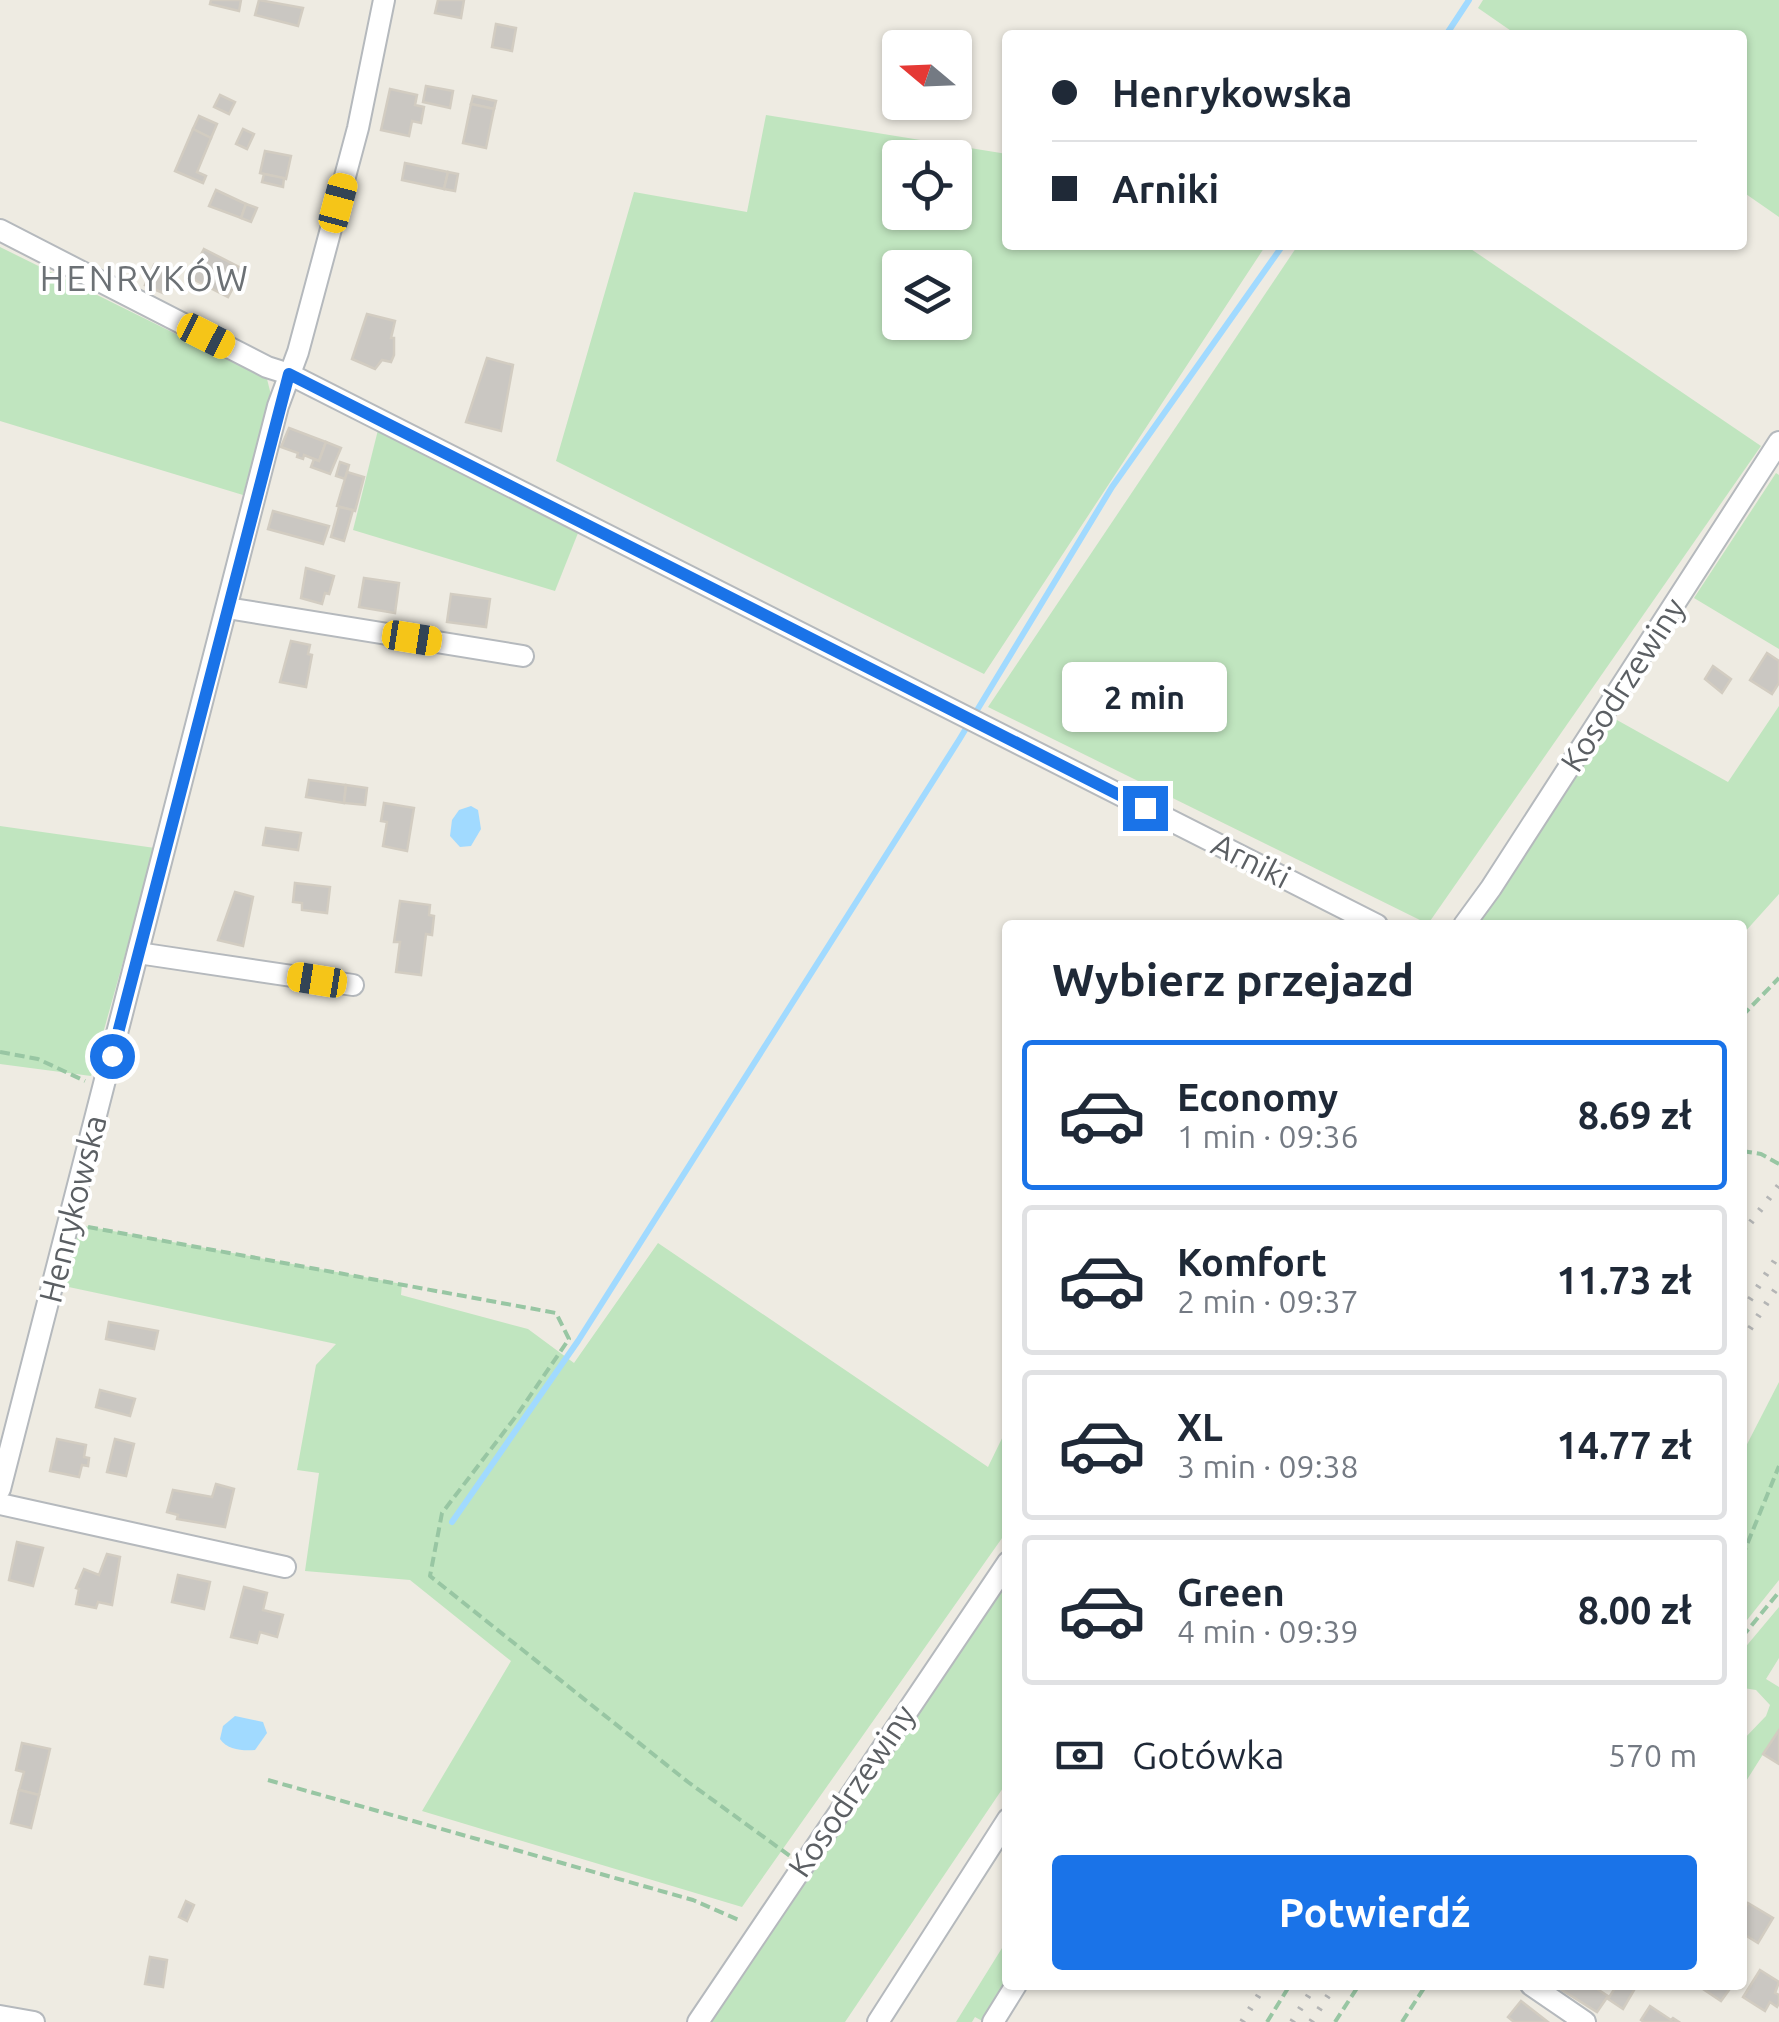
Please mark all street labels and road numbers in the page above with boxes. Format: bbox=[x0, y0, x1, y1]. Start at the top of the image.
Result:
street label: Kosodrzewiny bbox=[1553, 591, 1692, 778]
street label: Arniki bbox=[1206, 825, 1297, 895]
street label: Henrykowska bbox=[31, 1111, 113, 1306]
street label: Kosodrzewiny bbox=[780, 1698, 922, 1883]

